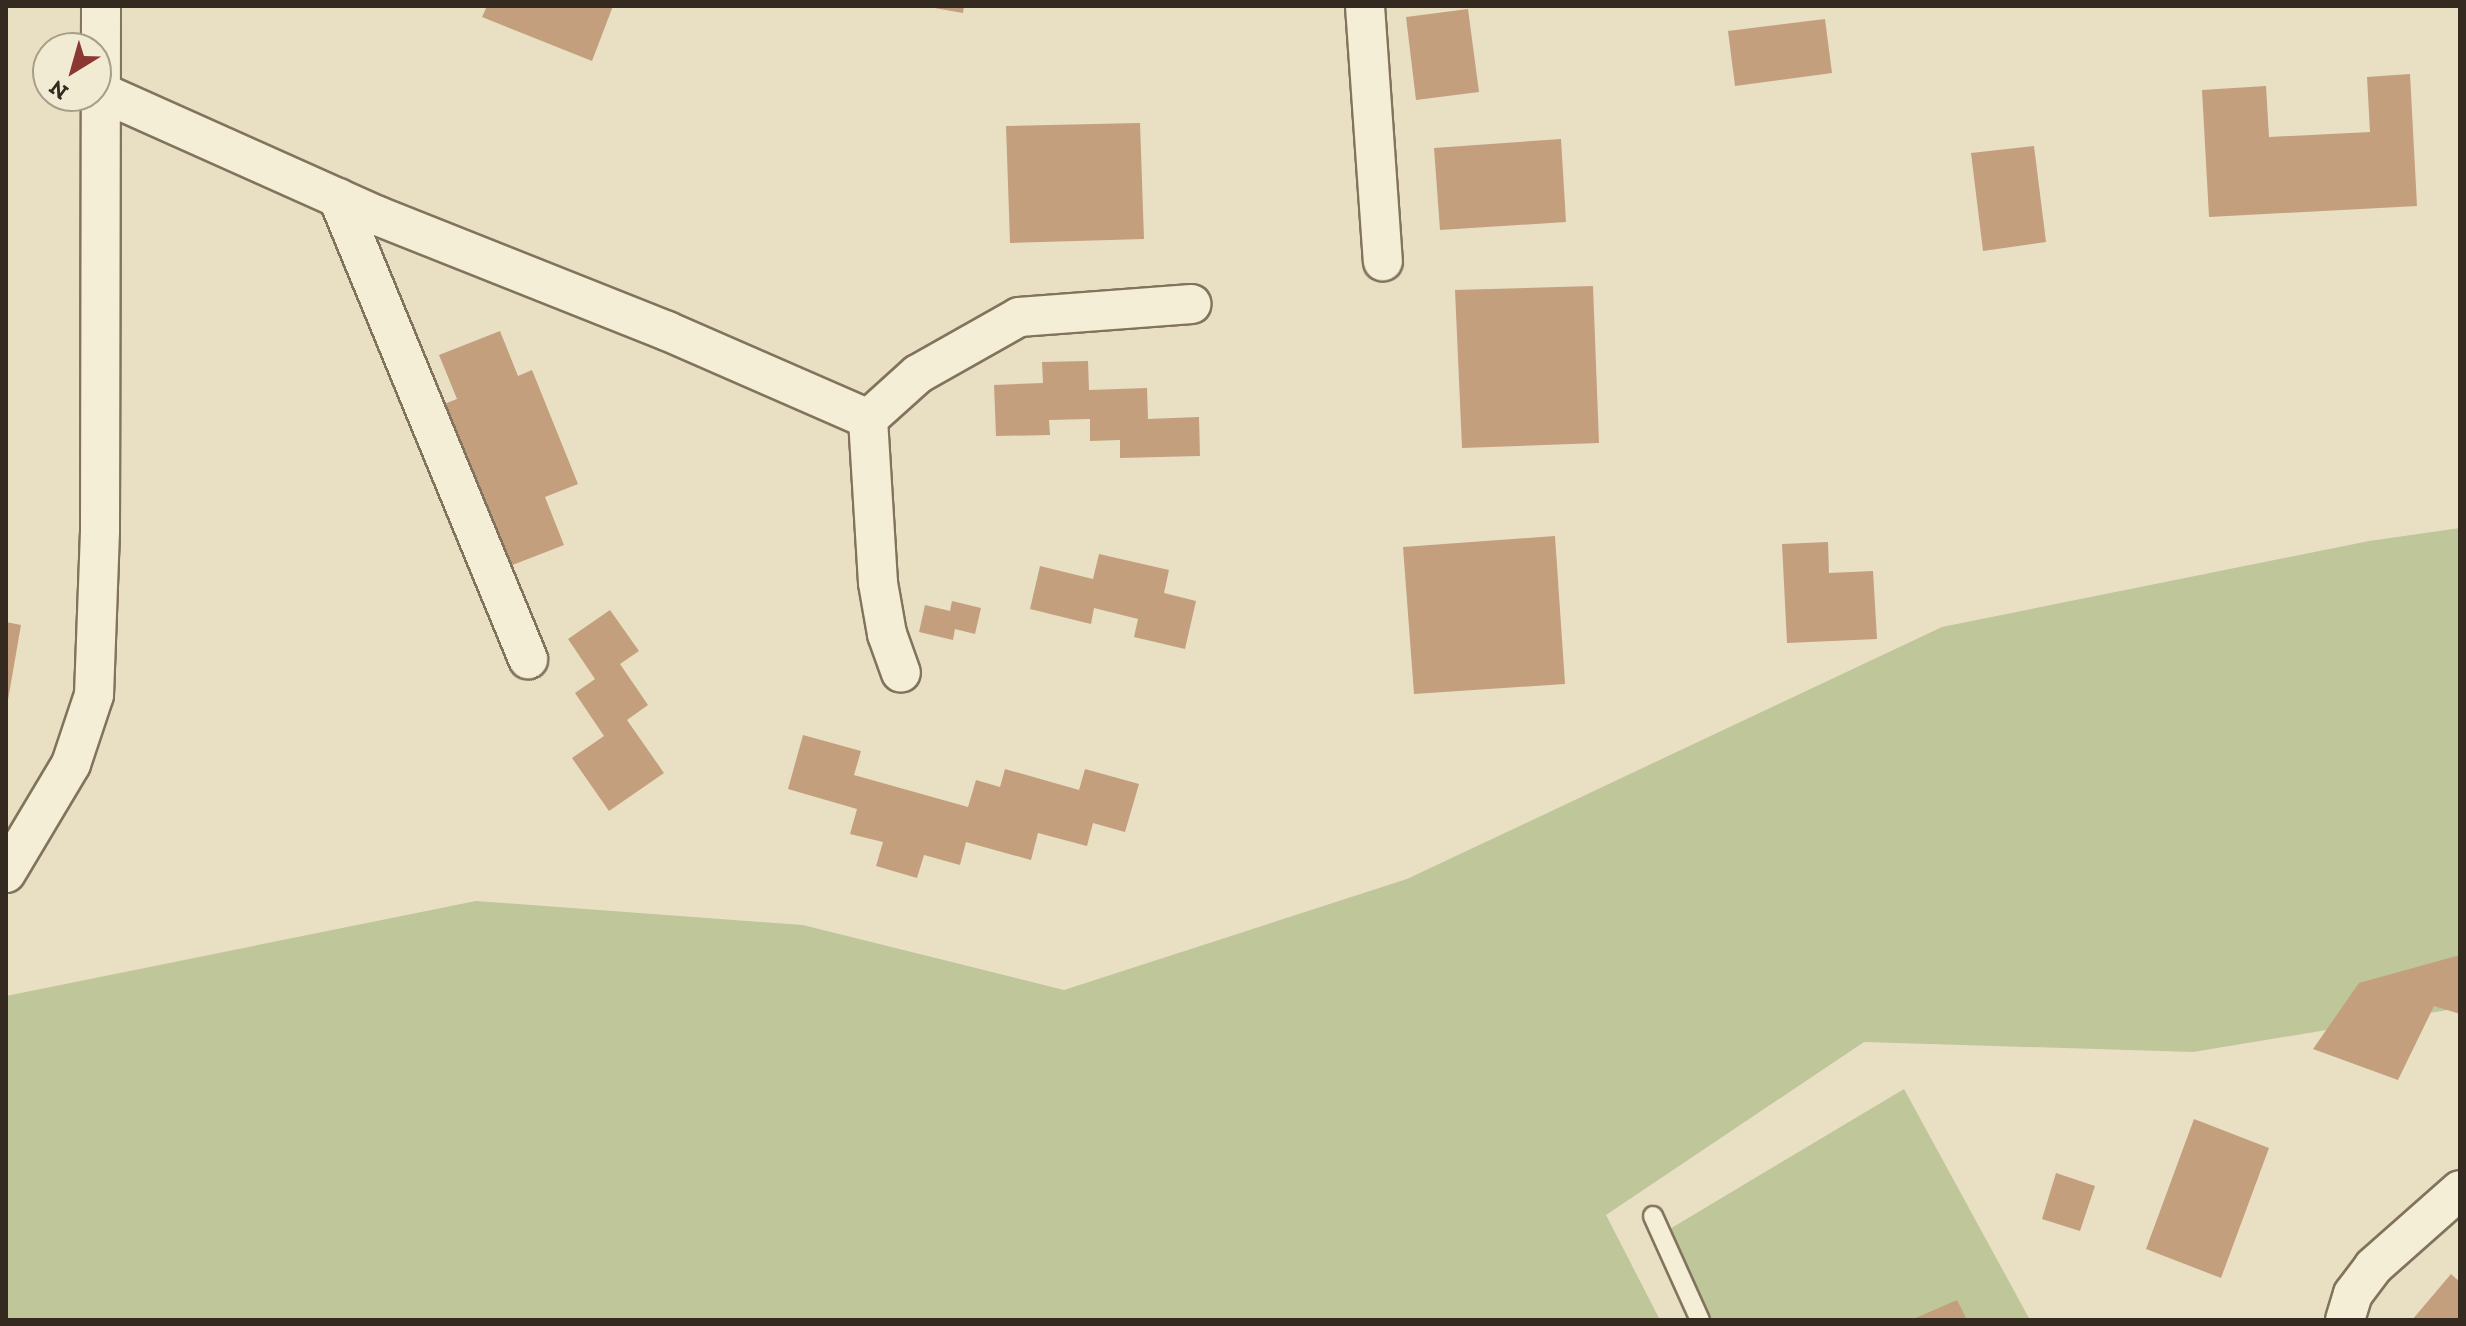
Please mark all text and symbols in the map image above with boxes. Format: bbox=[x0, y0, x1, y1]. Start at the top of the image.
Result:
north arrow bbox=[32, 32, 112, 112]
text: N bbox=[44, 74, 73, 106]

